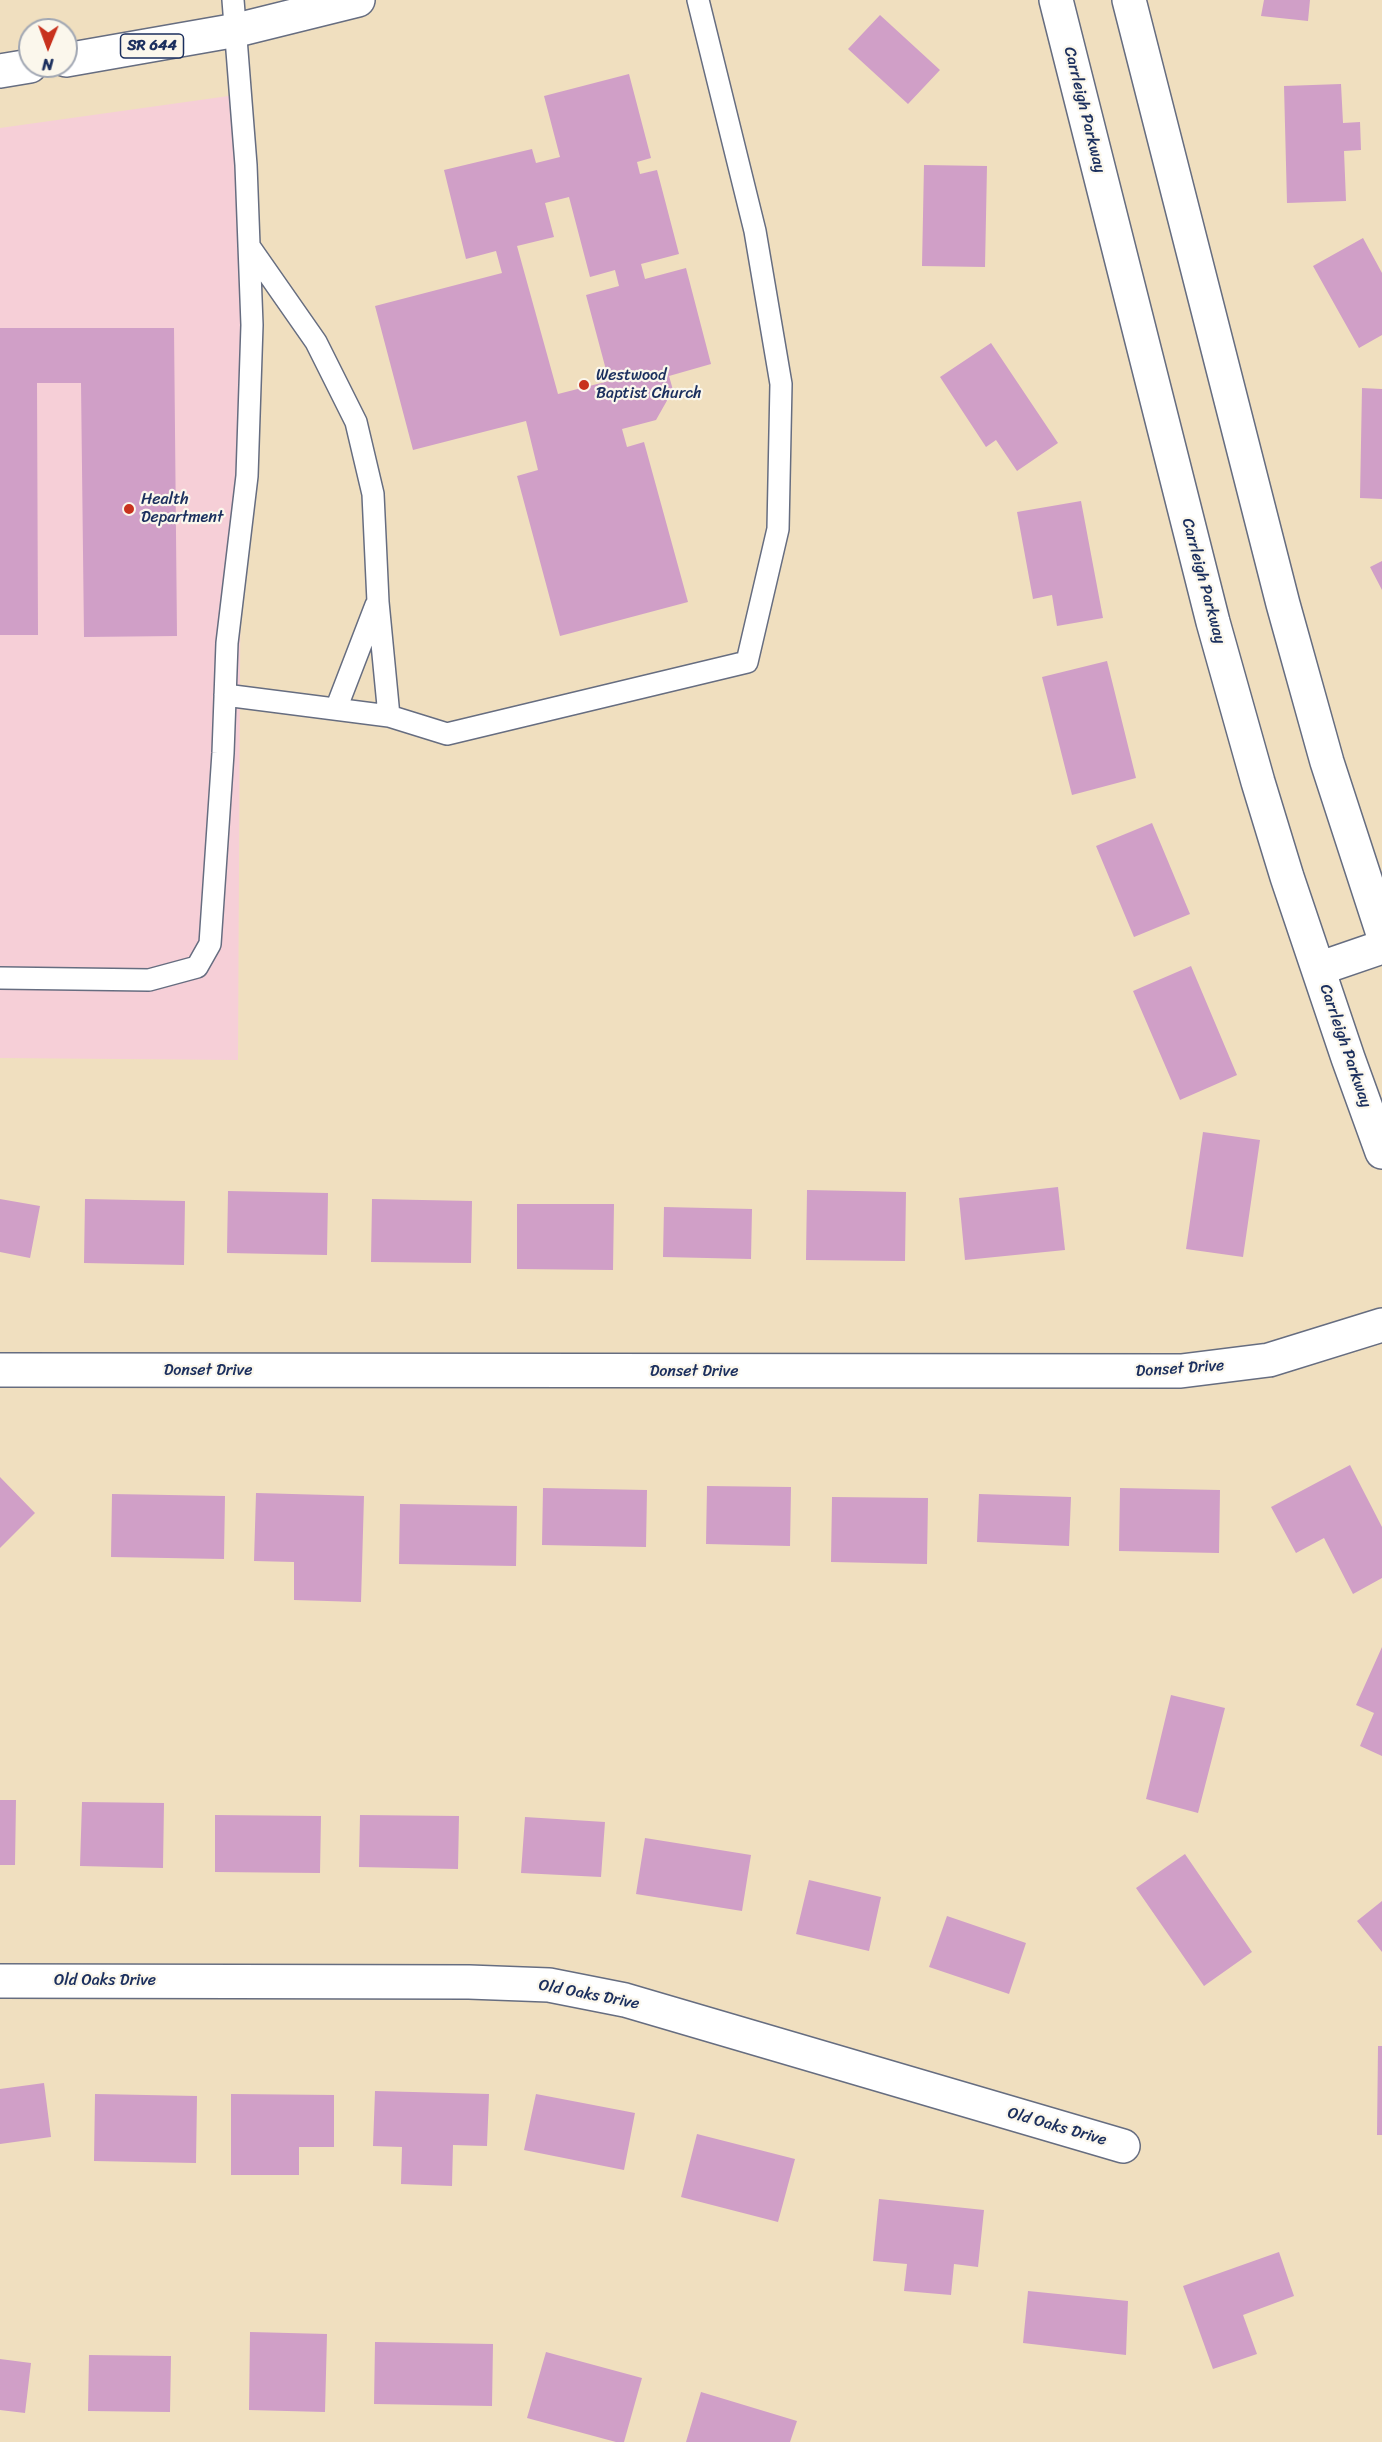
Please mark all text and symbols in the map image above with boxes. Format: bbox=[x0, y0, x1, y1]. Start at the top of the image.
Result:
north arrow bbox=[18, 18, 78, 78]
road number: SR 644 bbox=[120, 34, 184, 58]
street label: Carrleigh Parkway bbox=[1059, 45, 1109, 175]
text: N bbox=[42, 50, 54, 79]
place label: Westwood Baptist Church bbox=[596, 366, 702, 404]
marker: Westwood Baptist Church bbox=[577, 378, 591, 392]
place label: Health Department bbox=[141, 490, 223, 528]
marker: Health Department bbox=[122, 502, 136, 516]
street label: Carrleigh Parkway bbox=[1177, 516, 1229, 646]
street label: Carrleigh Parkway bbox=[1315, 982, 1375, 1110]
street label: Donset Drive bbox=[1135, 1356, 1225, 1382]
street label: Donset Drive bbox=[164, 1361, 252, 1381]
street label: Donset Drive bbox=[650, 1362, 738, 1382]
street label: Old Oaks Drive bbox=[54, 1971, 156, 1991]
street label: Old Oaks Drive bbox=[537, 1976, 641, 2014]
street label: Old Oaks Drive bbox=[1005, 2104, 1109, 2150]

